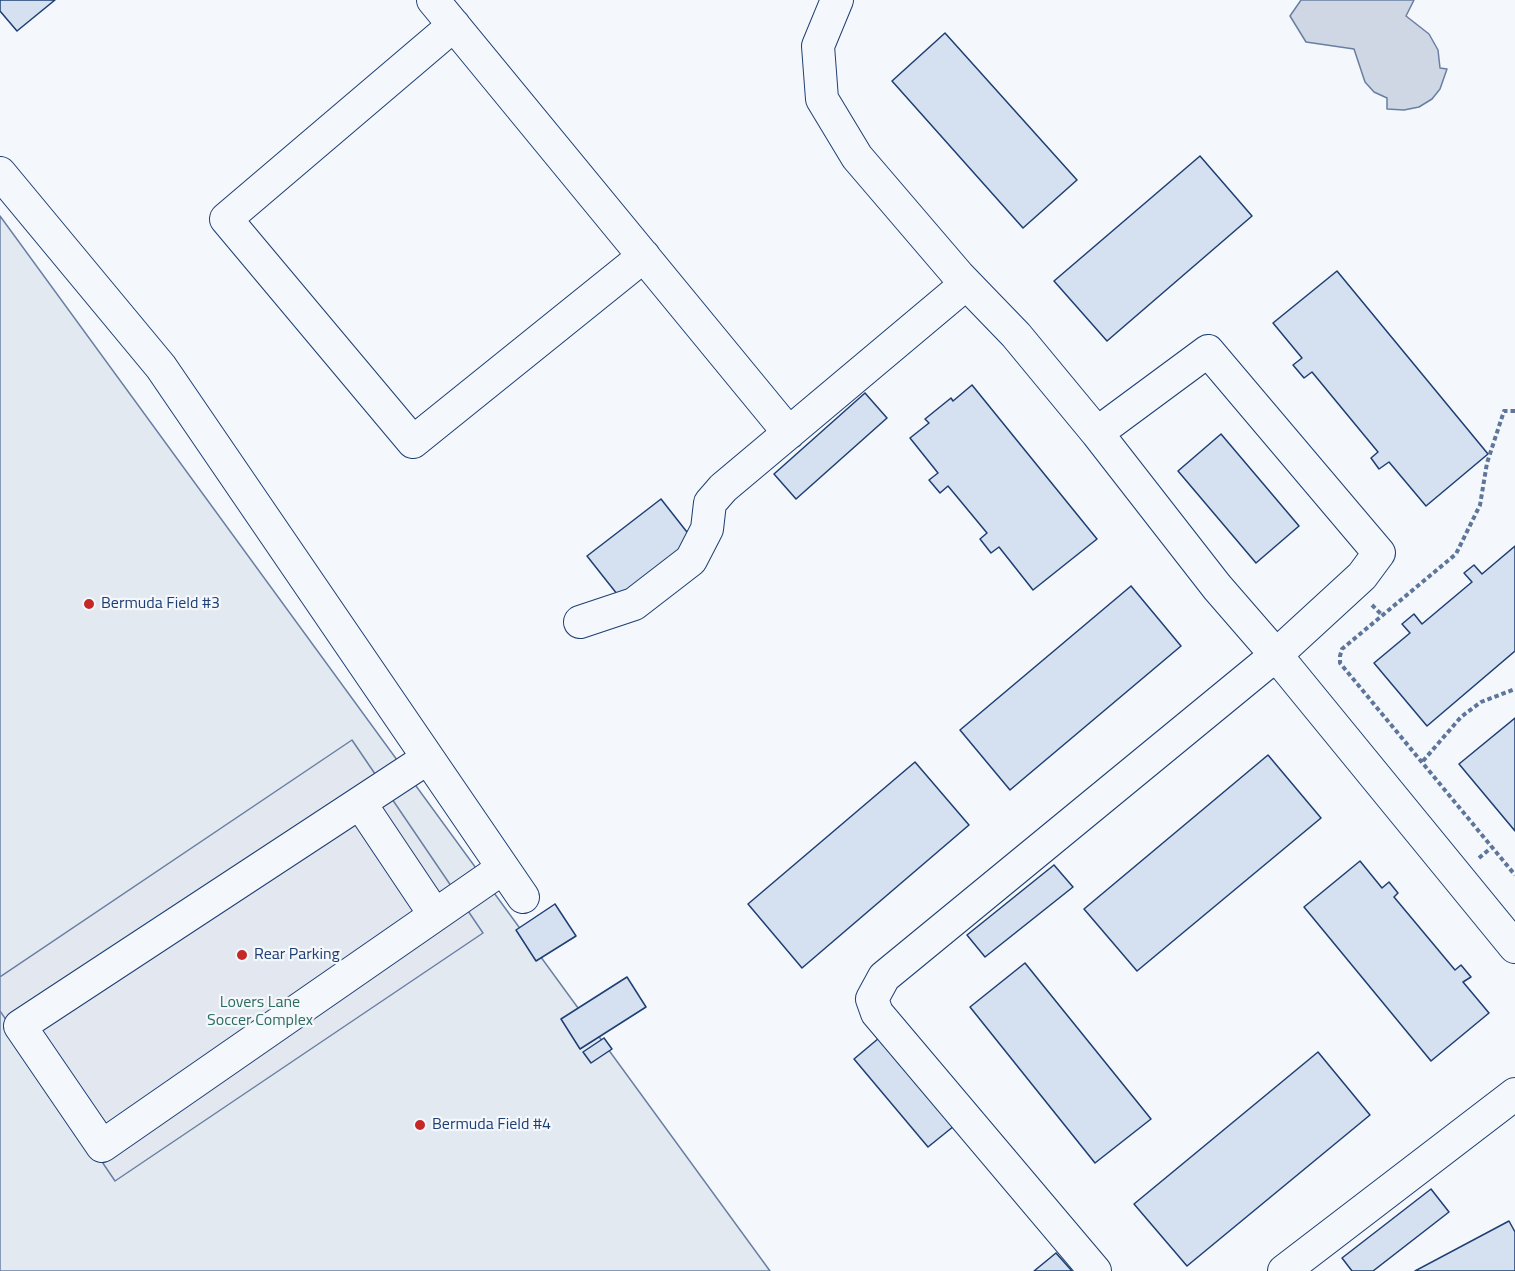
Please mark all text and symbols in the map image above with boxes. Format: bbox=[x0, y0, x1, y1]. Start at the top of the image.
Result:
place label: Bermuda Field #3 bbox=[101, 594, 220, 614]
marker: Bermuda Field #3 bbox=[82, 597, 96, 611]
place label: Rear Parking bbox=[254, 945, 340, 965]
marker: Rear Parking bbox=[235, 948, 249, 962]
park label: Lovers Lane Soccer Complex bbox=[207, 993, 313, 1031]
place label: Bermuda Field #4 bbox=[432, 1115, 551, 1135]
marker: Bermuda Field #4 bbox=[413, 1118, 427, 1132]

